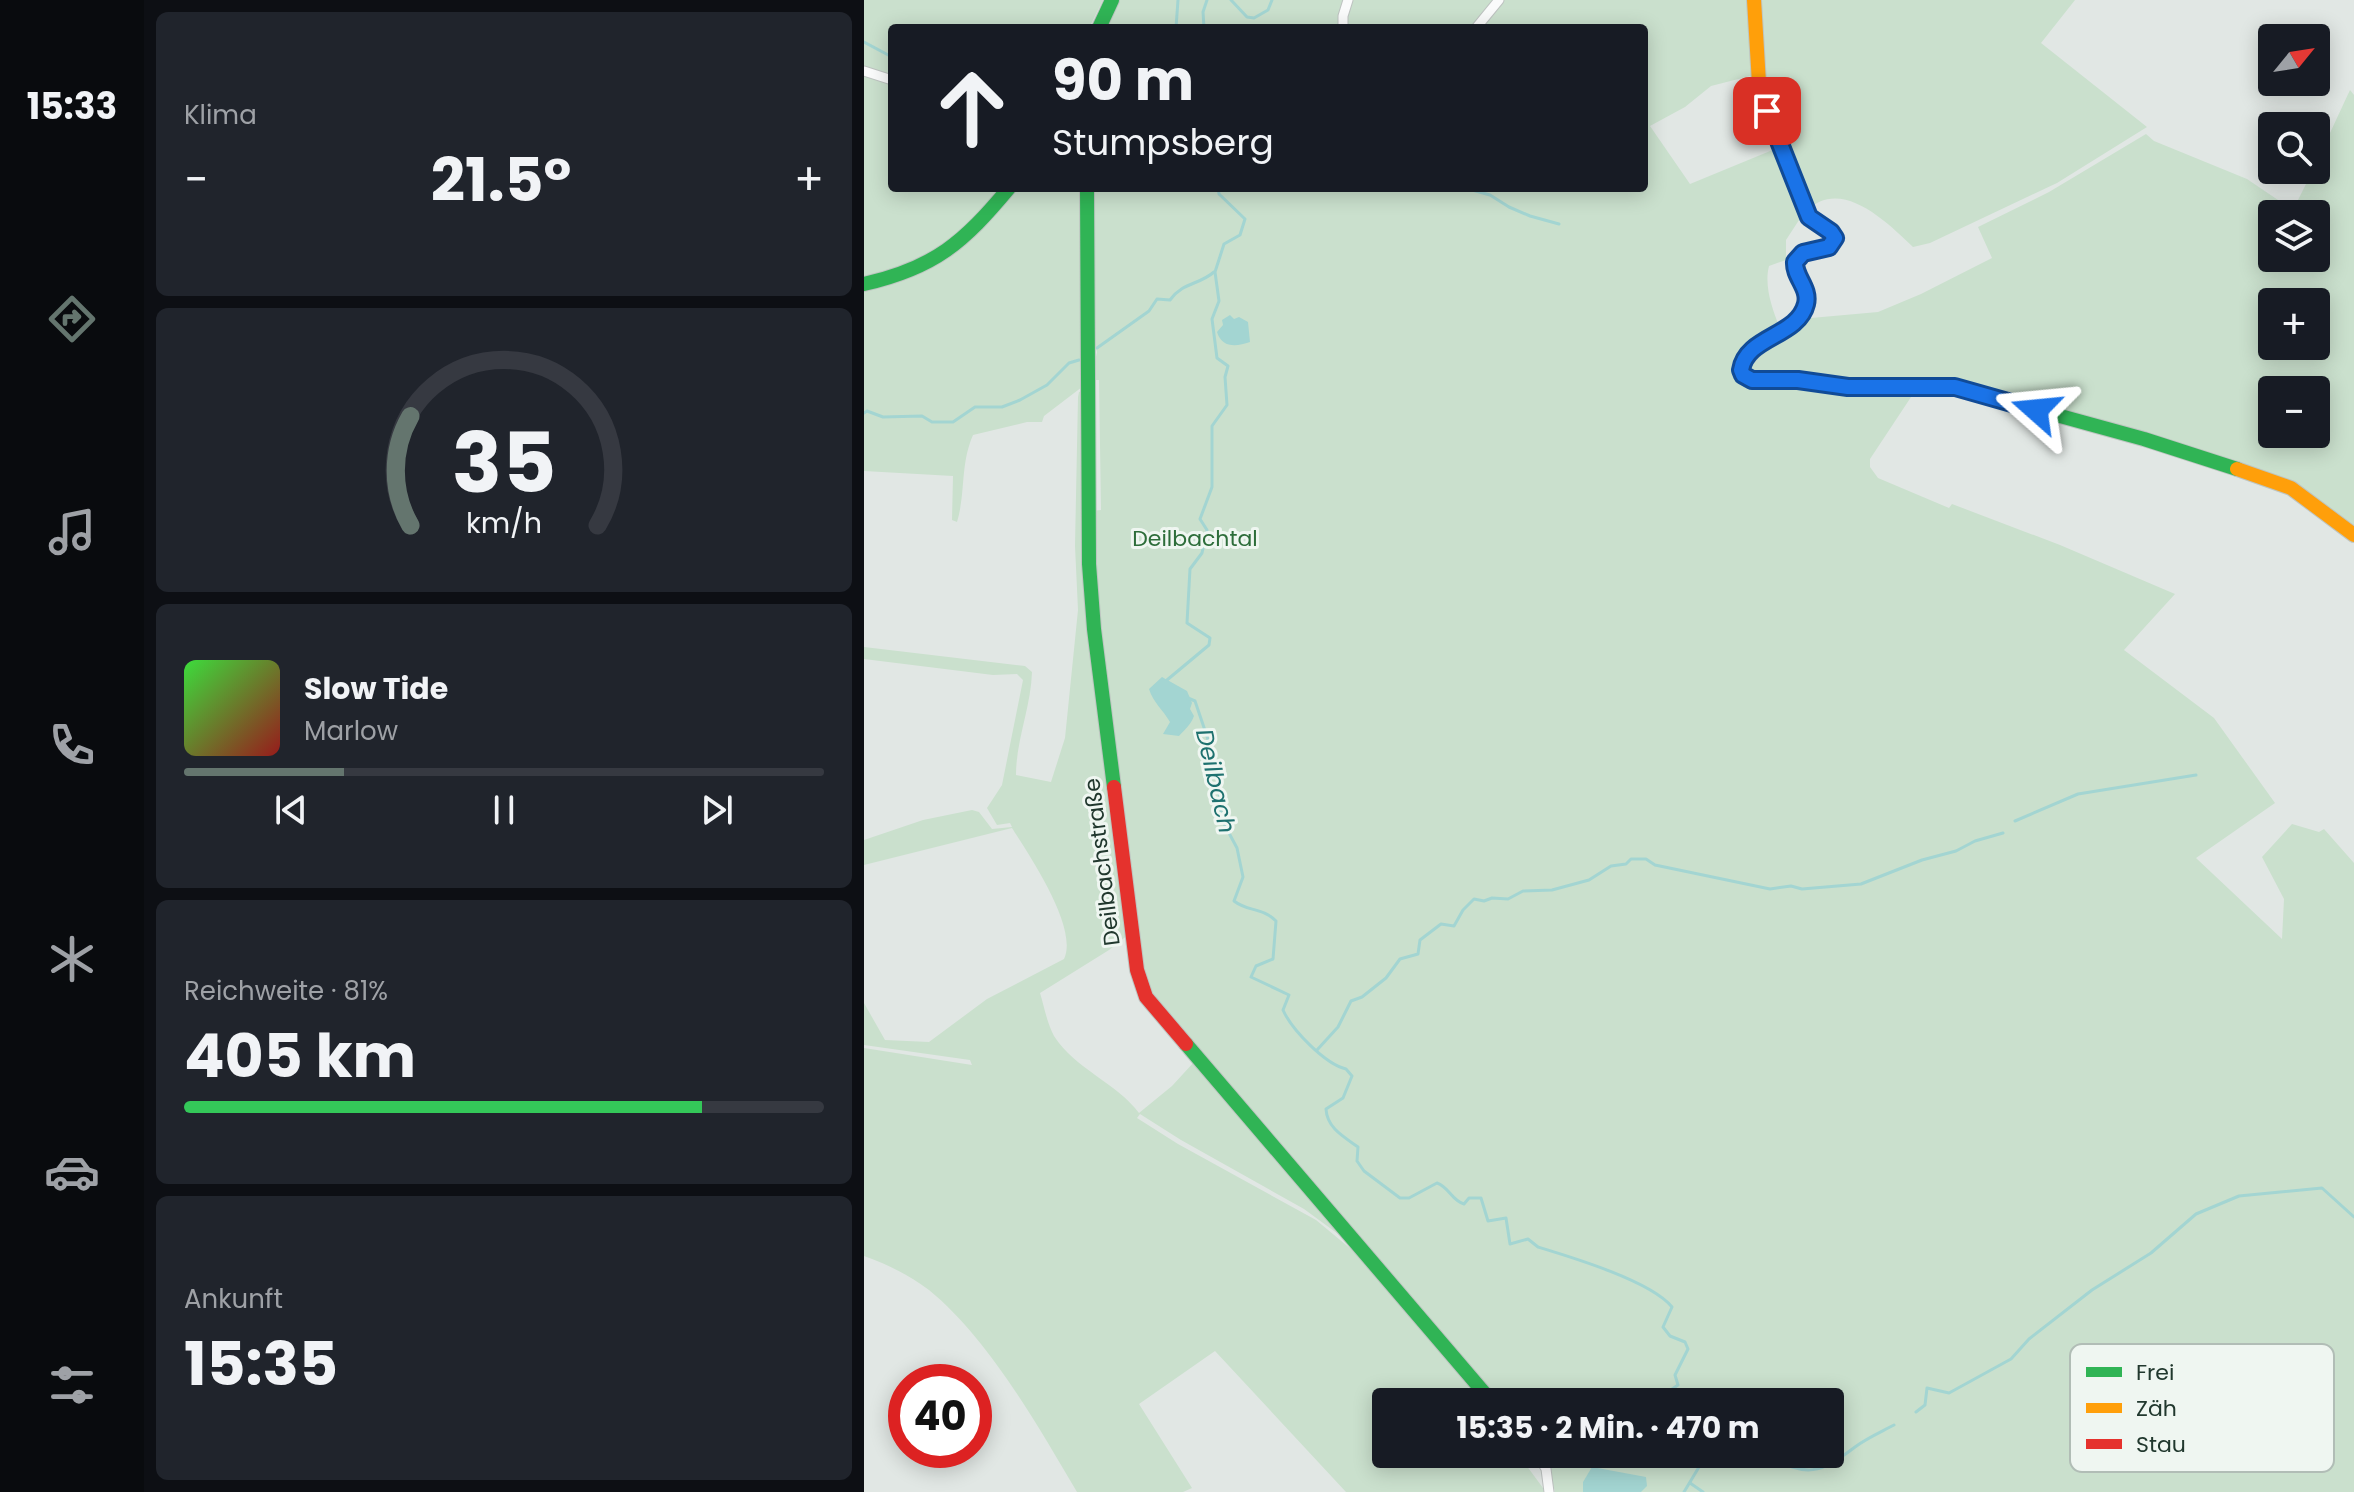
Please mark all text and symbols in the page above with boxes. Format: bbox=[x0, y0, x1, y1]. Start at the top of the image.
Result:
north arrow bbox=[2258, 24, 2330, 96]
map controls bbox=[2258, 24, 2330, 448]
text: 90 m bbox=[1052, 41, 1194, 120]
icon: ahead bbox=[920, 56, 1024, 160]
pin bbox=[1733, 77, 1801, 145]
text: 15:33 bbox=[27, 81, 117, 132]
icon: arrive bbox=[1745, 89, 1789, 133]
text: Klima bbox=[184, 97, 257, 133]
button: search bbox=[2258, 112, 2330, 184]
text: Stumpsberg bbox=[1052, 117, 1274, 168]
text: 21.5° bbox=[431, 138, 571, 222]
text: − bbox=[184, 149, 208, 210]
text: + bbox=[794, 149, 824, 210]
button: layers bbox=[2258, 200, 2330, 272]
button: + bbox=[2258, 288, 2330, 360]
icon: directions bbox=[44, 291, 100, 347]
position arrow bbox=[1994, 368, 2078, 452]
button: − bbox=[2258, 376, 2330, 448]
text: 35 bbox=[452, 405, 556, 521]
text: km/h bbox=[466, 503, 542, 543]
icon: music bbox=[44, 504, 100, 560]
park label: Deilbachtal bbox=[1132, 523, 1258, 554]
text: Slow Tide bbox=[304, 667, 448, 710]
text: Marlow bbox=[304, 713, 398, 749]
icon: phone bbox=[44, 717, 100, 773]
water label: Deilbach bbox=[1188, 726, 1244, 836]
street label: Deilbachstraße bbox=[1076, 777, 1128, 947]
icon: previous bbox=[269, 788, 313, 832]
icon: pause bbox=[482, 788, 526, 832]
icon: next bbox=[695, 788, 739, 832]
icon: climate bbox=[44, 931, 100, 987]
text: Reichweite · 81% bbox=[184, 973, 388, 1009]
text: 405 km bbox=[184, 1014, 416, 1098]
icon: car bbox=[44, 1144, 100, 1200]
text: Ankunft bbox=[184, 1281, 283, 1317]
text: 15:35 bbox=[184, 1322, 338, 1406]
legend bbox=[2070, 1344, 2334, 1472]
icon: filters bbox=[44, 1357, 100, 1413]
text: Frei bbox=[2136, 1357, 2174, 1388]
speed limit sign: 40 bbox=[888, 1364, 992, 1468]
text: Zäh bbox=[2136, 1393, 2177, 1424]
text: 15:35 · 2 Min. · 470 m bbox=[1457, 1406, 1759, 1449]
text: Stau bbox=[2136, 1429, 2186, 1460]

